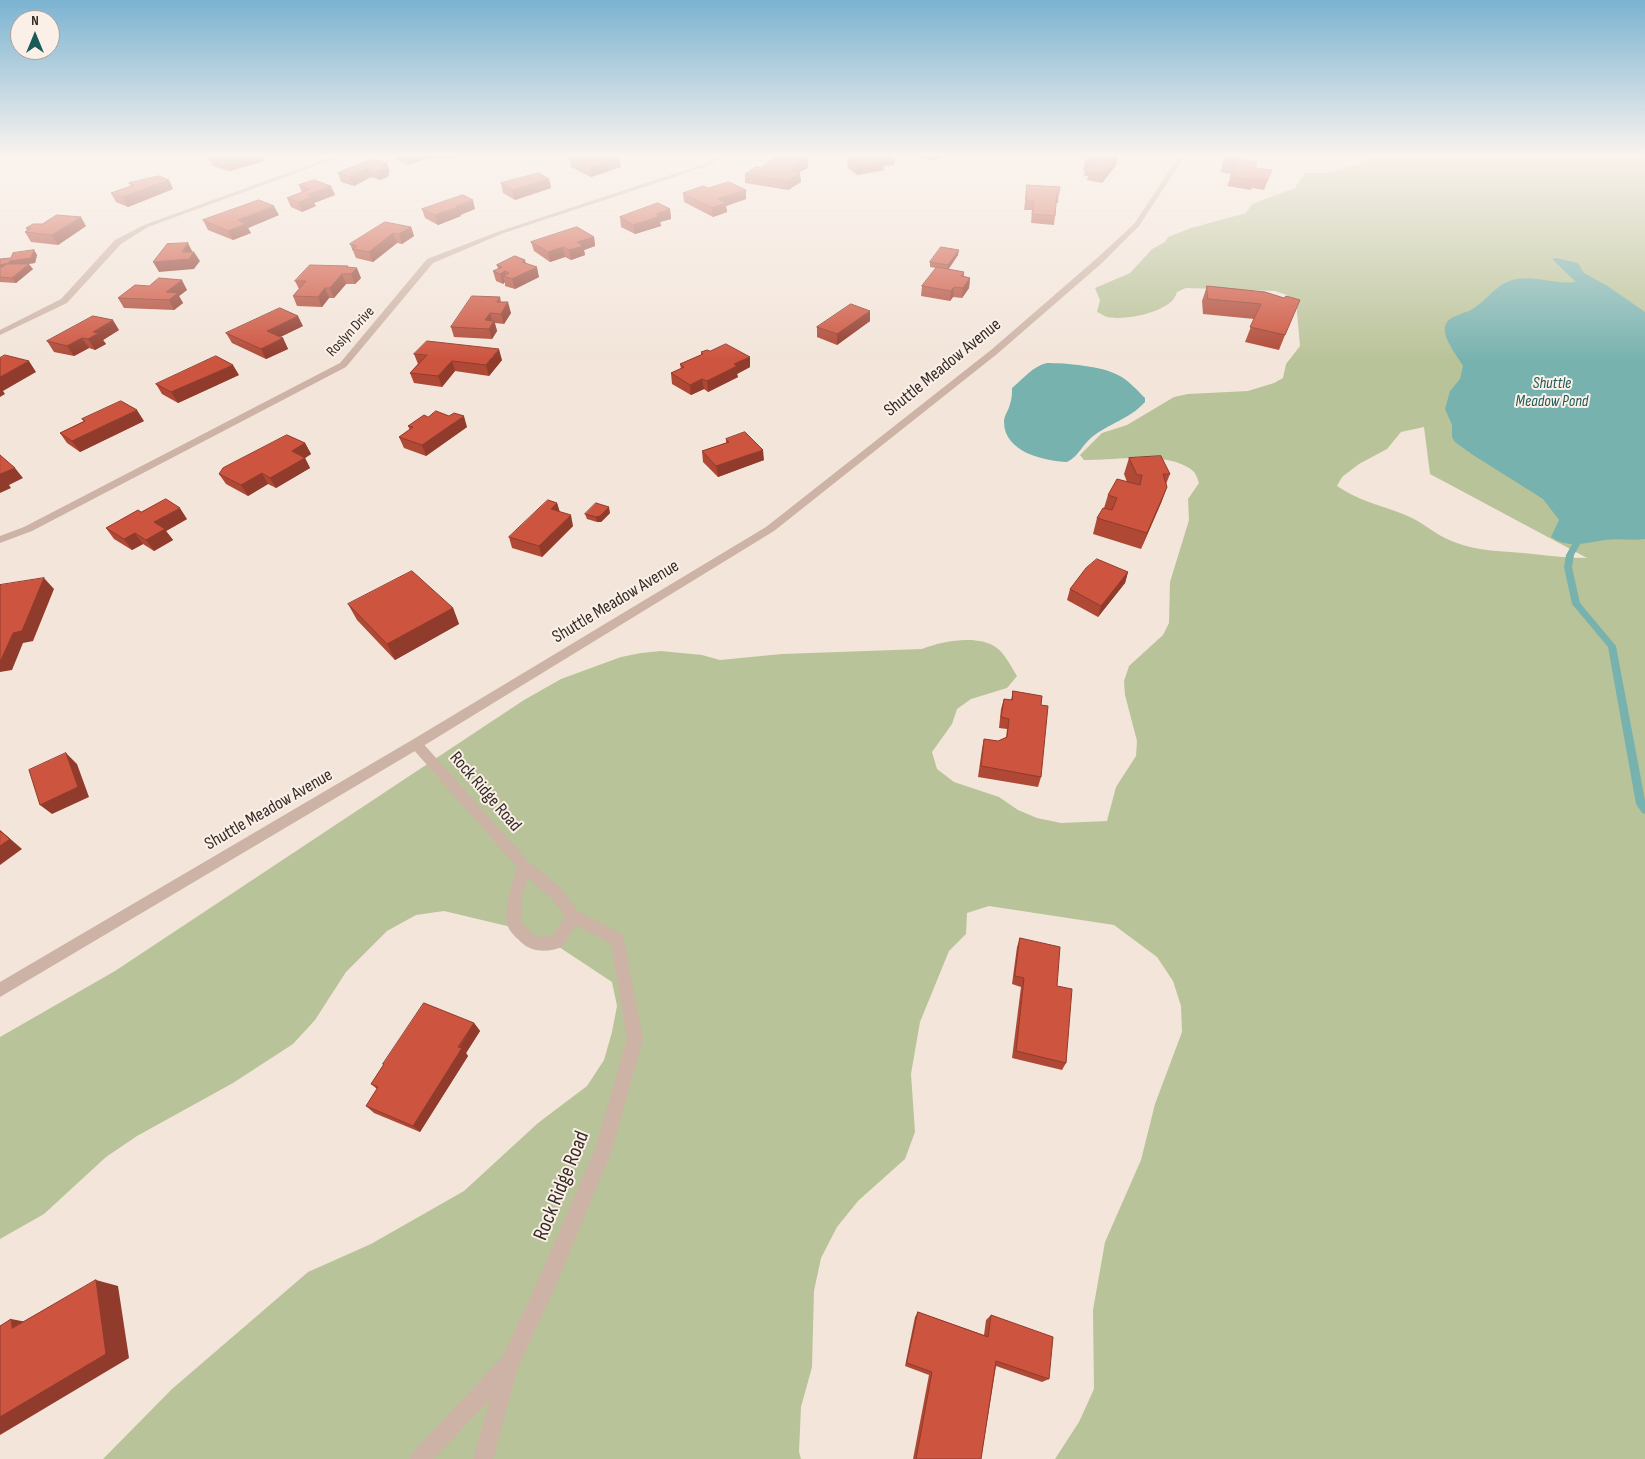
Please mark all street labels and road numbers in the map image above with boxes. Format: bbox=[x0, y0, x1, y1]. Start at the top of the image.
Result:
street label: Roslyn Drive bbox=[323, 303, 379, 361]
street label: Shuttle Meadow Avenue bbox=[880, 314, 1006, 422]
street label: Shuttle Meadow Avenue bbox=[549, 556, 683, 648]
street label: Rock Ridge Road bbox=[444, 748, 526, 836]
street label: Shuttle Meadow Avenue bbox=[201, 765, 337, 855]
street label: Rock Ridge Road bbox=[529, 1128, 595, 1244]

